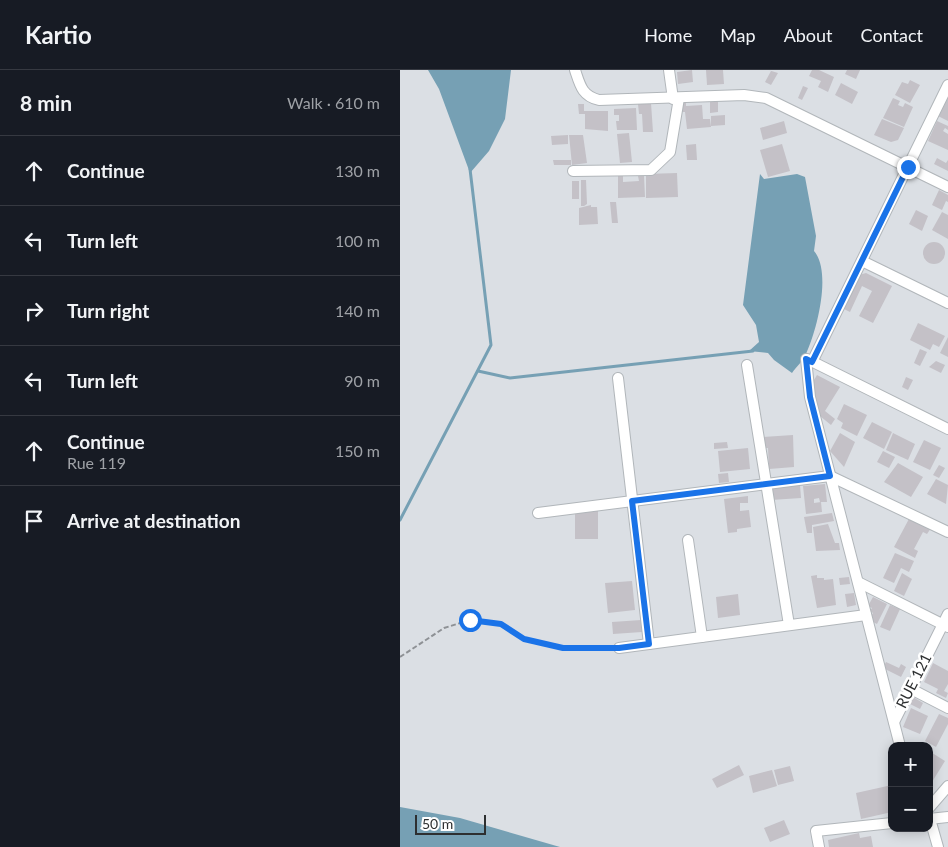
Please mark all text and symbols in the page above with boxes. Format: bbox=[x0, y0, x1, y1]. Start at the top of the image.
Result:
text: Kartio bbox=[25, 20, 92, 49]
text: Home bbox=[644, 24, 692, 46]
text: Map bbox=[720, 24, 756, 46]
text: About bbox=[784, 24, 833, 46]
text: Contact bbox=[861, 24, 923, 46]
text: 8 min bbox=[20, 90, 72, 115]
text: Walk · 610 m bbox=[287, 93, 380, 112]
route end bbox=[897, 156, 920, 179]
icon: ahead bbox=[20, 157, 48, 185]
text: Continue bbox=[67, 159, 145, 182]
text: 130 m bbox=[335, 161, 380, 180]
icon: left bbox=[20, 227, 48, 255]
text: Turn left bbox=[67, 229, 138, 252]
text: 100 m bbox=[335, 231, 380, 250]
icon: right bbox=[20, 297, 48, 325]
text: Turn right bbox=[67, 299, 149, 322]
text: 140 m bbox=[335, 301, 380, 320]
icon: left bbox=[20, 367, 48, 395]
text: Turn left bbox=[67, 369, 138, 392]
text: 90 m bbox=[344, 371, 380, 390]
text: Continue bbox=[67, 430, 145, 453]
icon: ahead bbox=[20, 437, 48, 465]
text: 150 m bbox=[335, 441, 380, 460]
text: Rue 119 bbox=[67, 453, 126, 472]
icon: arrive bbox=[20, 507, 48, 535]
text: Arrive at destination bbox=[67, 509, 240, 532]
route start bbox=[459, 609, 482, 632]
street label: RUE 121 bbox=[892, 650, 935, 711]
map controls bbox=[888, 742, 933, 832]
button: + bbox=[888, 742, 933, 787]
button: − bbox=[888, 787, 933, 832]
scale bar bbox=[415, 812, 486, 835]
text: 50 m bbox=[422, 815, 453, 832]

